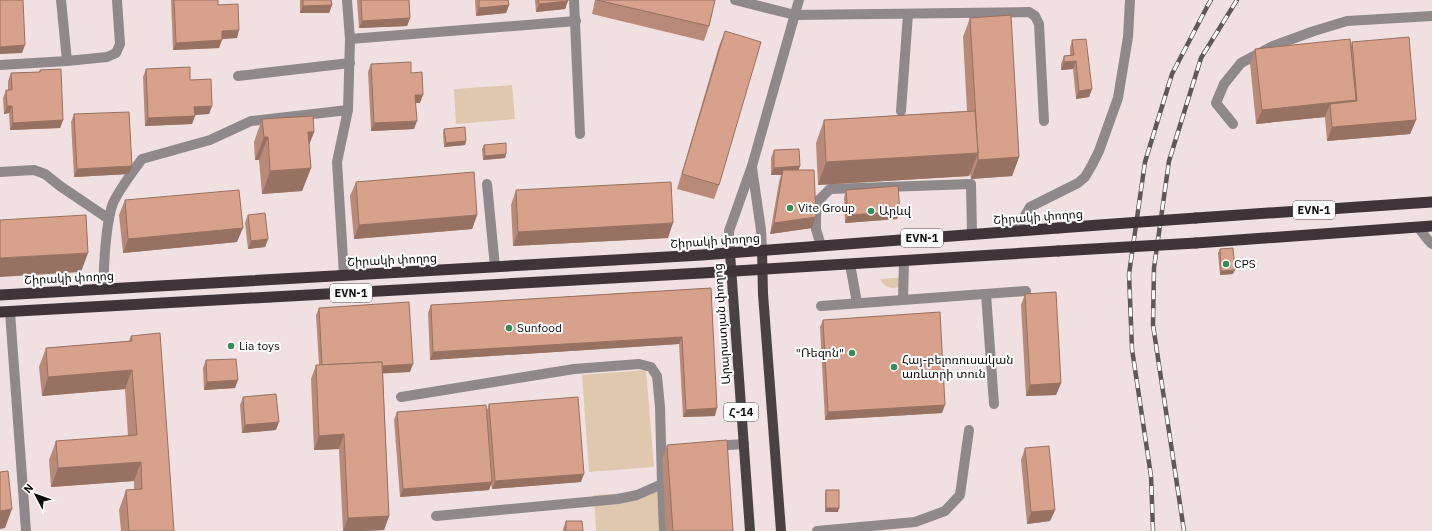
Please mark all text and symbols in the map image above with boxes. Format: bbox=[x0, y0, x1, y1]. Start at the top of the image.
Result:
place label: Vite Group bbox=[798, 200, 855, 215]
road number: EVN-1 bbox=[1293, 201, 1335, 219]
marker: Vite Group bbox=[785, 203, 795, 213]
place label: Արևվ bbox=[879, 203, 912, 218]
marker: Արևվ bbox=[866, 206, 876, 216]
street label: Շիրակի փողոց bbox=[993, 206, 1083, 227]
road number: EVN-1 bbox=[901, 229, 943, 247]
street label: Շիրակի փողոց bbox=[670, 230, 760, 251]
street label: Շիրակի փողոց bbox=[347, 250, 437, 269]
place label: CPS bbox=[1234, 256, 1256, 271]
marker: CPS bbox=[1221, 259, 1231, 269]
street label: Արարատյան փողոց bbox=[710, 263, 733, 385]
street label: Շիրակի փողոց bbox=[24, 268, 114, 287]
road number: EVN-1 bbox=[330, 284, 372, 302]
place label: Sunfood bbox=[517, 320, 562, 335]
marker: Sunfood bbox=[504, 323, 514, 333]
place label: Lia toys bbox=[239, 338, 280, 353]
marker: Lia toys bbox=[226, 341, 236, 351]
place label: "Ռեզոն" bbox=[796, 345, 844, 360]
marker: "Ռեզոն" bbox=[847, 348, 857, 358]
place label: Հայ-բելոռուսական առևտրի տուն bbox=[902, 352, 1014, 381]
marker: Հայ-բելոռուսական առևտրի տուն bbox=[889, 362, 899, 372]
road number: Հ-14 bbox=[724, 403, 758, 421]
north arrow bbox=[16, 475, 56, 515]
text: N bbox=[21, 481, 36, 496]

